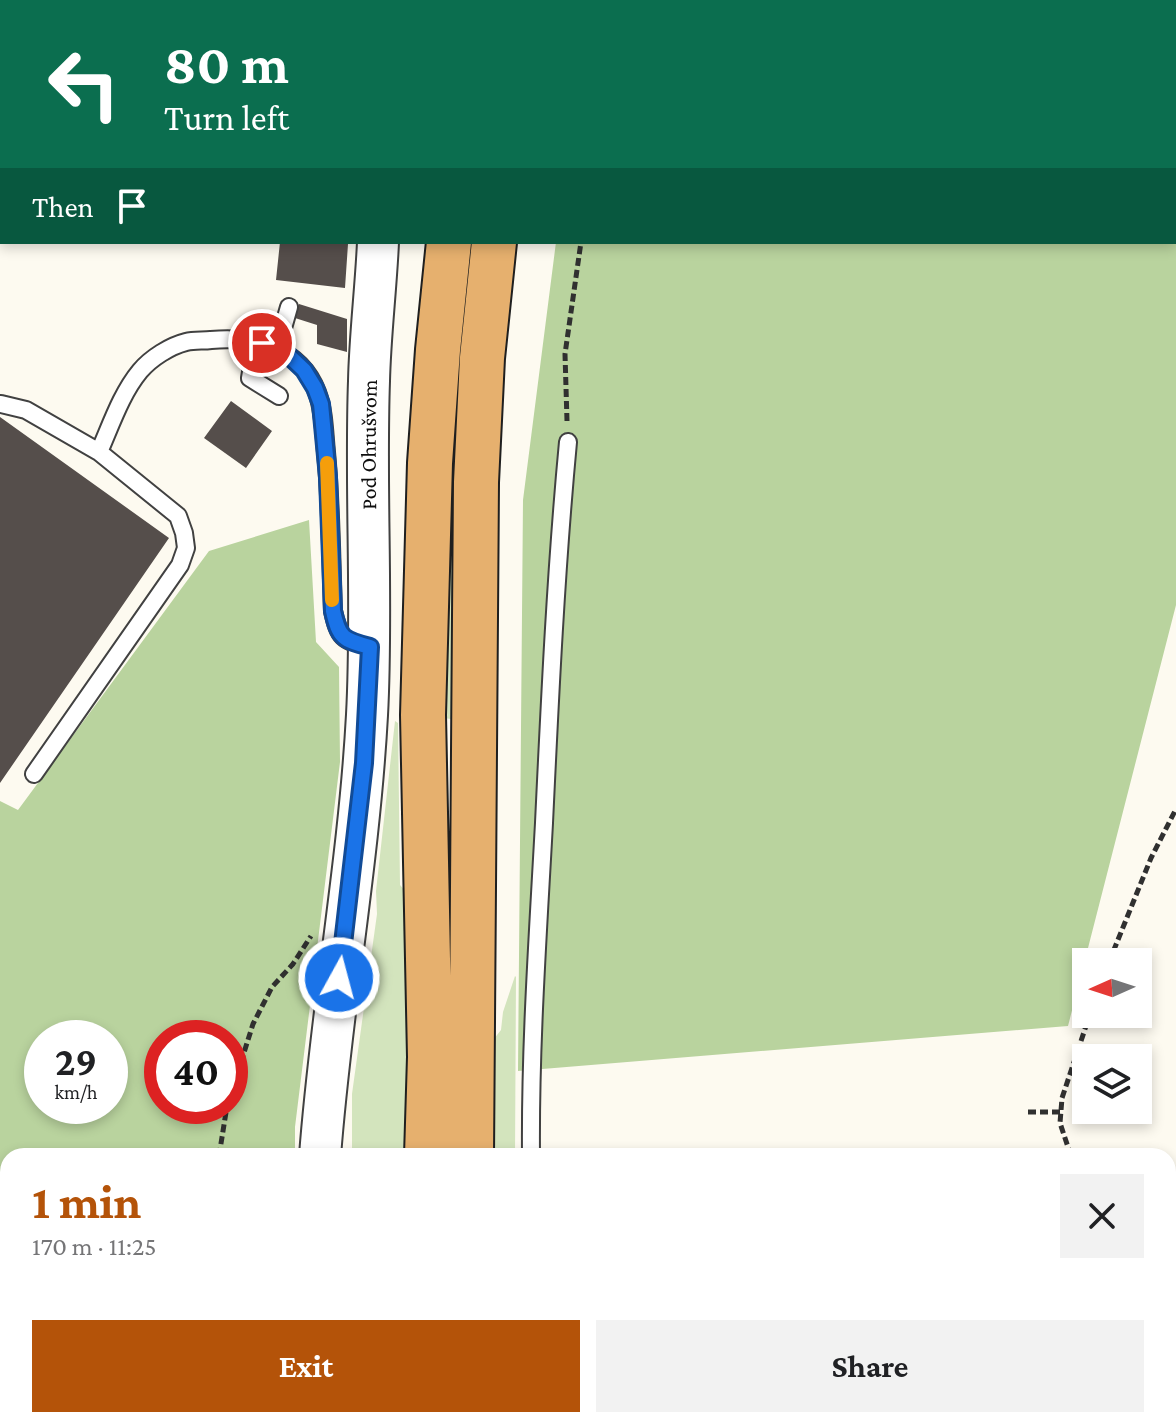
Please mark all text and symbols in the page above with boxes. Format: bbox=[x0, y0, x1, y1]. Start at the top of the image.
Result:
icon: left bbox=[32, 32, 136, 136]
text: 80 m bbox=[164, 33, 289, 95]
text: Turn left bbox=[164, 98, 289, 138]
icon: arrive bbox=[110, 184, 154, 228]
text: Then bbox=[32, 190, 94, 223]
pin bbox=[228, 309, 296, 377]
icon: arrive bbox=[240, 321, 284, 365]
street label: Pod Ohrušvom bbox=[355, 379, 382, 510]
position arrow bbox=[297, 936, 381, 1020]
north arrow bbox=[1072, 948, 1152, 1028]
map controls bbox=[1072, 948, 1152, 1124]
speed limit sign: 40 bbox=[144, 1020, 248, 1124]
text: 29 bbox=[55, 1039, 97, 1084]
button: layers bbox=[1072, 1044, 1152, 1124]
text: km/h bbox=[54, 1081, 98, 1103]
button: close bbox=[1060, 1174, 1144, 1258]
text: 1 min bbox=[32, 1175, 141, 1228]
text: 170 m · 11:25 bbox=[32, 1232, 157, 1261]
button: Exit bbox=[32, 1320, 580, 1412]
button: Share bbox=[596, 1320, 1144, 1412]

